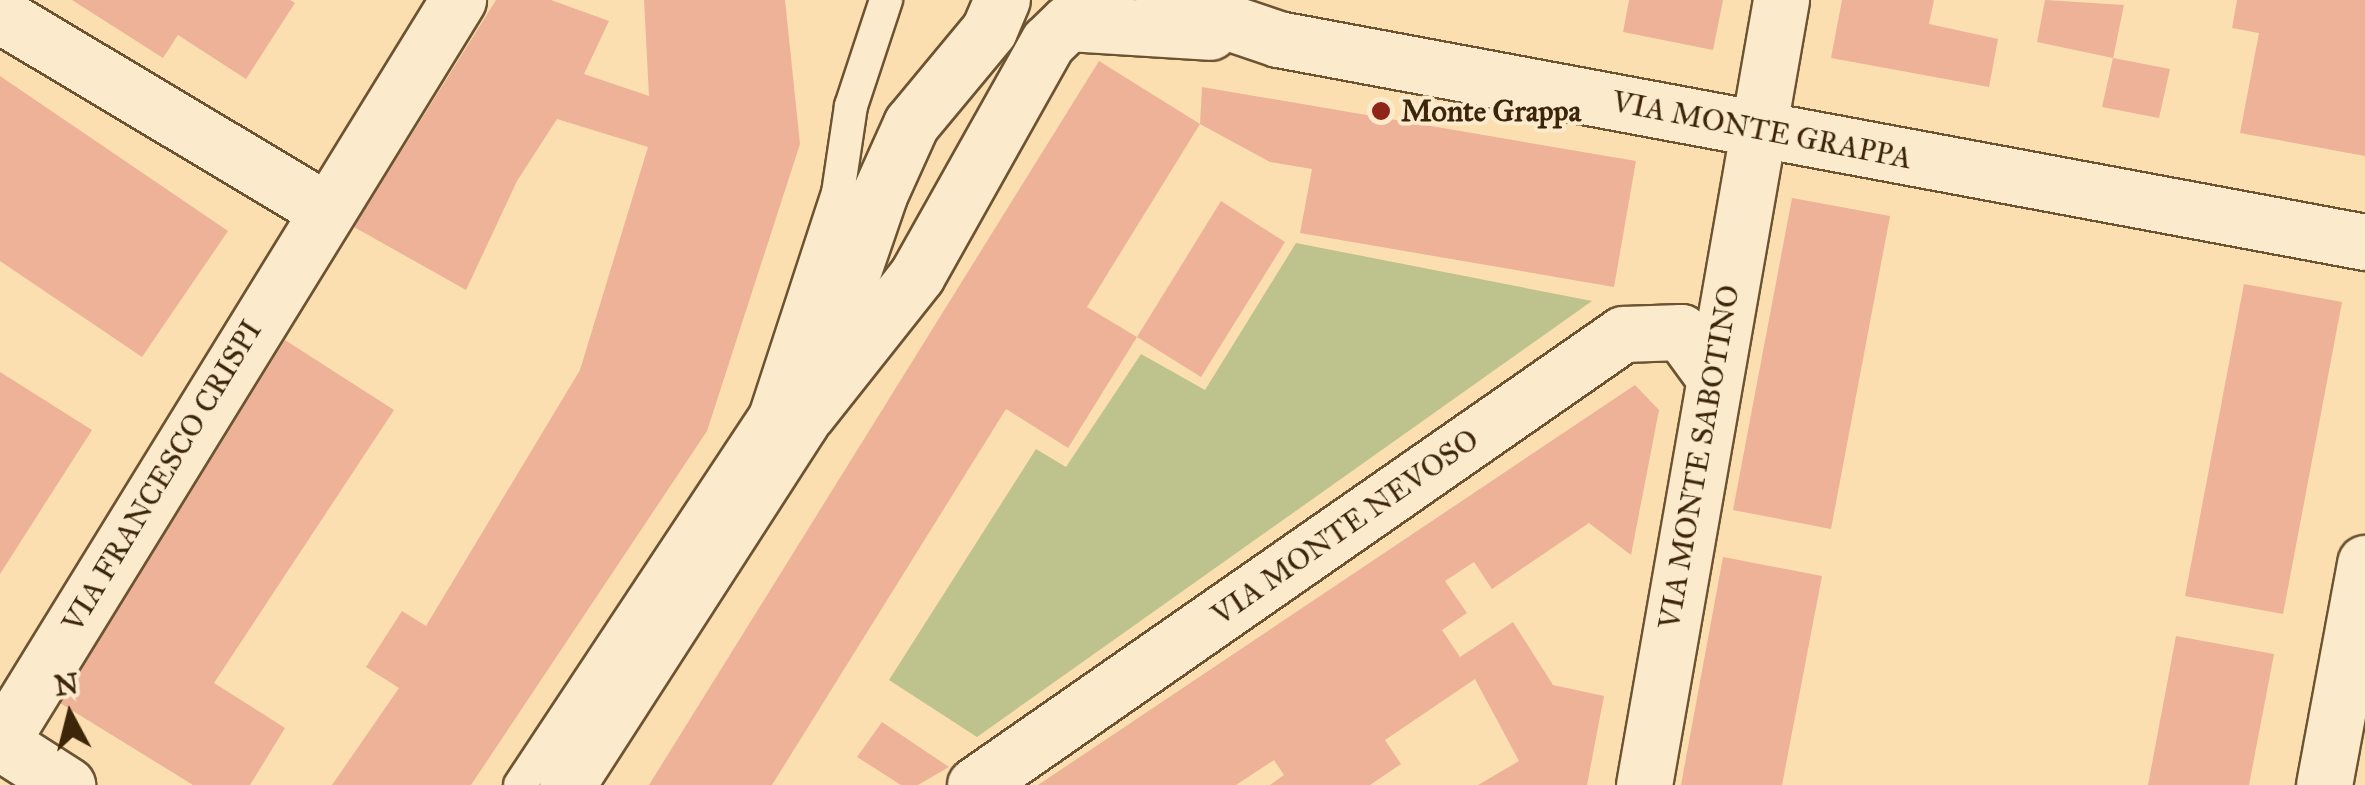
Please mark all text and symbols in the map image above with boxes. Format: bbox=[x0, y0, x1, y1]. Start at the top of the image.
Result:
street label: VIA MONTE GRAPPA bbox=[1609, 83, 1915, 177]
place label: Monte Grappa bbox=[1401, 93, 1581, 129]
marker: Monte Grappa bbox=[1370, 100, 1392, 122]
street label: VIA MONTE SABOTINO bbox=[1651, 282, 1747, 632]
street label: VIA FRANCESCO CRISPI bbox=[55, 314, 269, 638]
street label: VIA MONTE NEVOSO bbox=[1205, 421, 1485, 633]
north arrow bbox=[20, 665, 120, 765]
text: N bbox=[52, 666, 80, 704]

